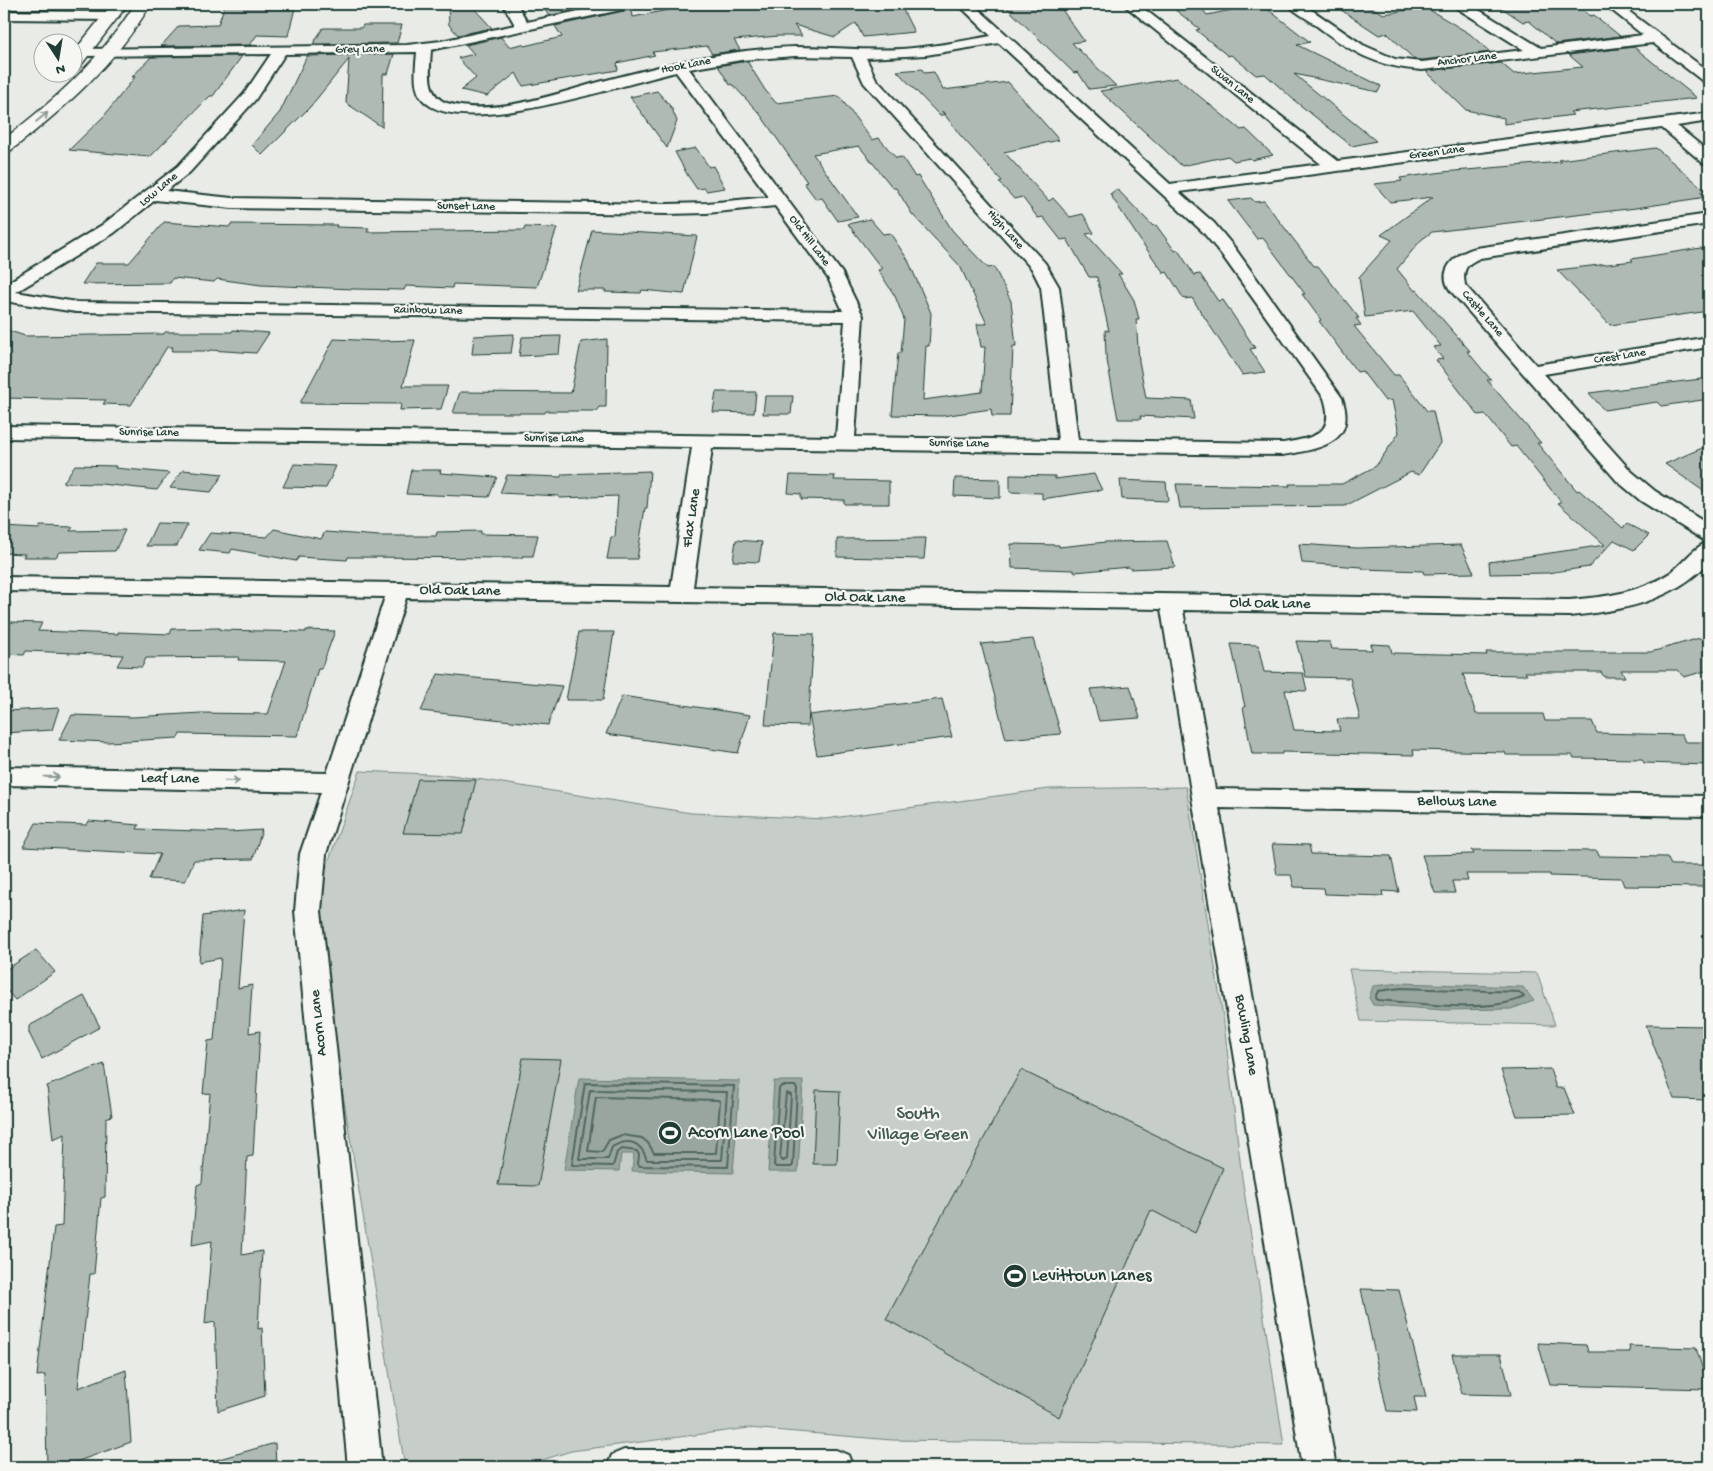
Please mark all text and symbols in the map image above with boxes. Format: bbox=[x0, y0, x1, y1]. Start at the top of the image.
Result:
north arrow bbox=[32, 32, 82, 82]
street label: Grey Lane bbox=[335, 43, 386, 57]
street label: Anchor Lane bbox=[1437, 49, 1498, 71]
street label: Hook Lane bbox=[660, 54, 713, 78]
text: N bbox=[54, 59, 66, 78]
street label: Swan Lane bbox=[1207, 63, 1258, 108]
one-way arrow bbox=[35, 112, 48, 123]
street label: Green Lane bbox=[1409, 143, 1466, 163]
street label: Low Lane bbox=[137, 169, 182, 210]
street label: Sunset Lane bbox=[437, 199, 496, 215]
street label: High Lane bbox=[984, 207, 1027, 253]
street label: Old Hill Lane bbox=[785, 213, 833, 270]
street label: Castle Lane bbox=[1458, 288, 1507, 341]
street label: Rainbow Lane bbox=[393, 303, 463, 319]
street label: Crest Lane bbox=[1593, 346, 1648, 368]
street label: Sunrise Lane bbox=[119, 425, 180, 441]
street label: Sunrise Lane bbox=[524, 431, 585, 447]
street label: Sunrise Lane bbox=[929, 436, 990, 452]
street label: Flax Lane bbox=[679, 487, 705, 550]
street label: Old Oak Lane bbox=[419, 581, 501, 601]
street label: Old Oak Lane bbox=[824, 588, 906, 608]
street label: Old Oak Lane bbox=[1229, 594, 1311, 614]
street label: Leaf Lane bbox=[141, 769, 200, 789]
one-way arrow bbox=[44, 772, 60, 782]
one-way arrow bbox=[224, 776, 240, 785]
street label: Bellows Lane bbox=[1416, 792, 1497, 812]
street label: Acorn Lane bbox=[307, 989, 331, 1057]
street label: Bowling Lane bbox=[1230, 992, 1262, 1077]
park label: South Village Green bbox=[867, 1104, 969, 1146]
sports icon: Acorn Lane Pool bbox=[657, 1120, 683, 1146]
place label: Acorn Lane Pool bbox=[688, 1123, 805, 1144]
sports icon: Levittown Lanes bbox=[1002, 1263, 1028, 1289]
place label: Levittown Lanes bbox=[1032, 1266, 1153, 1287]

